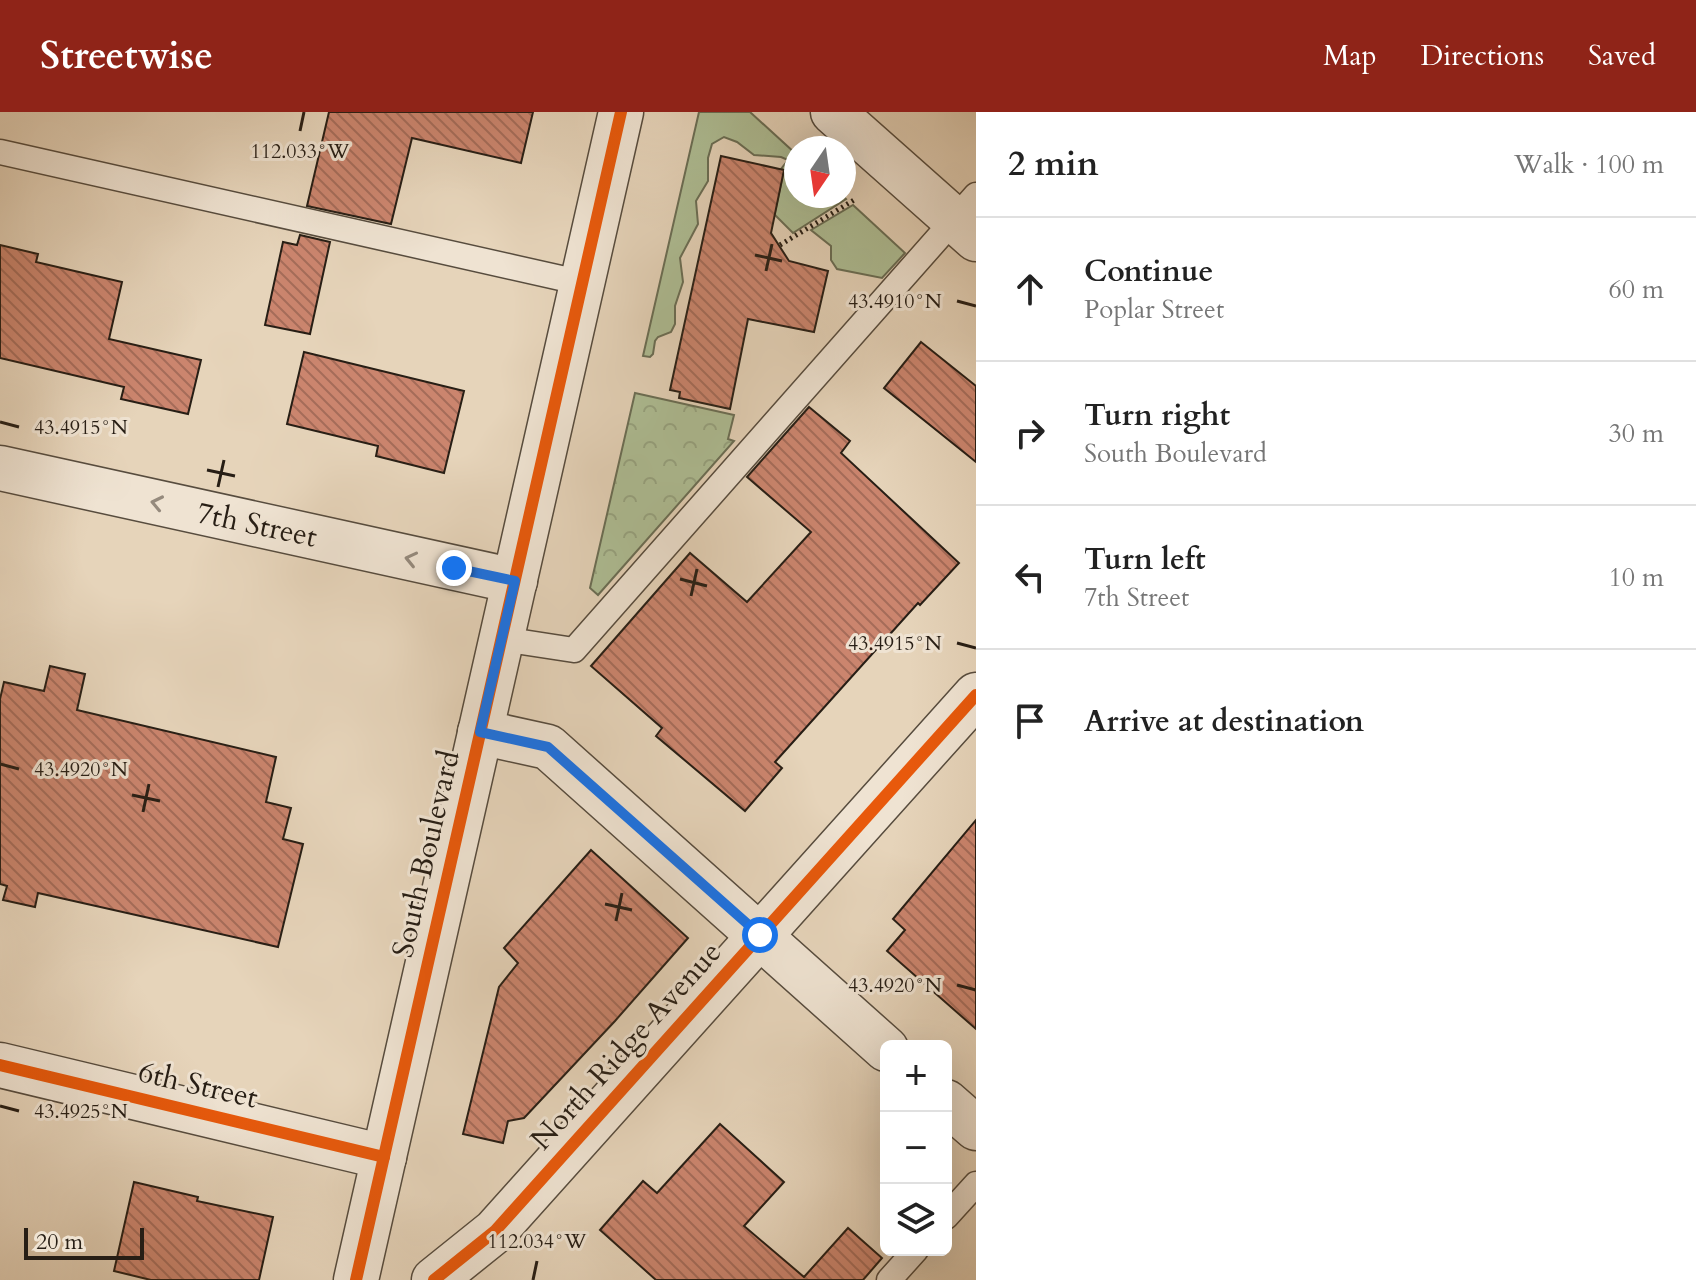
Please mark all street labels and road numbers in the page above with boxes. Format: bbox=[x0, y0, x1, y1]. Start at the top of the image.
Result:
street label: 7th Street bbox=[193, 492, 321, 558]
street label: South Boulevard bbox=[382, 747, 470, 961]
street label: North Ridge Avenue bbox=[521, 933, 731, 1159]
street label: 6th Street bbox=[134, 1051, 262, 1119]

